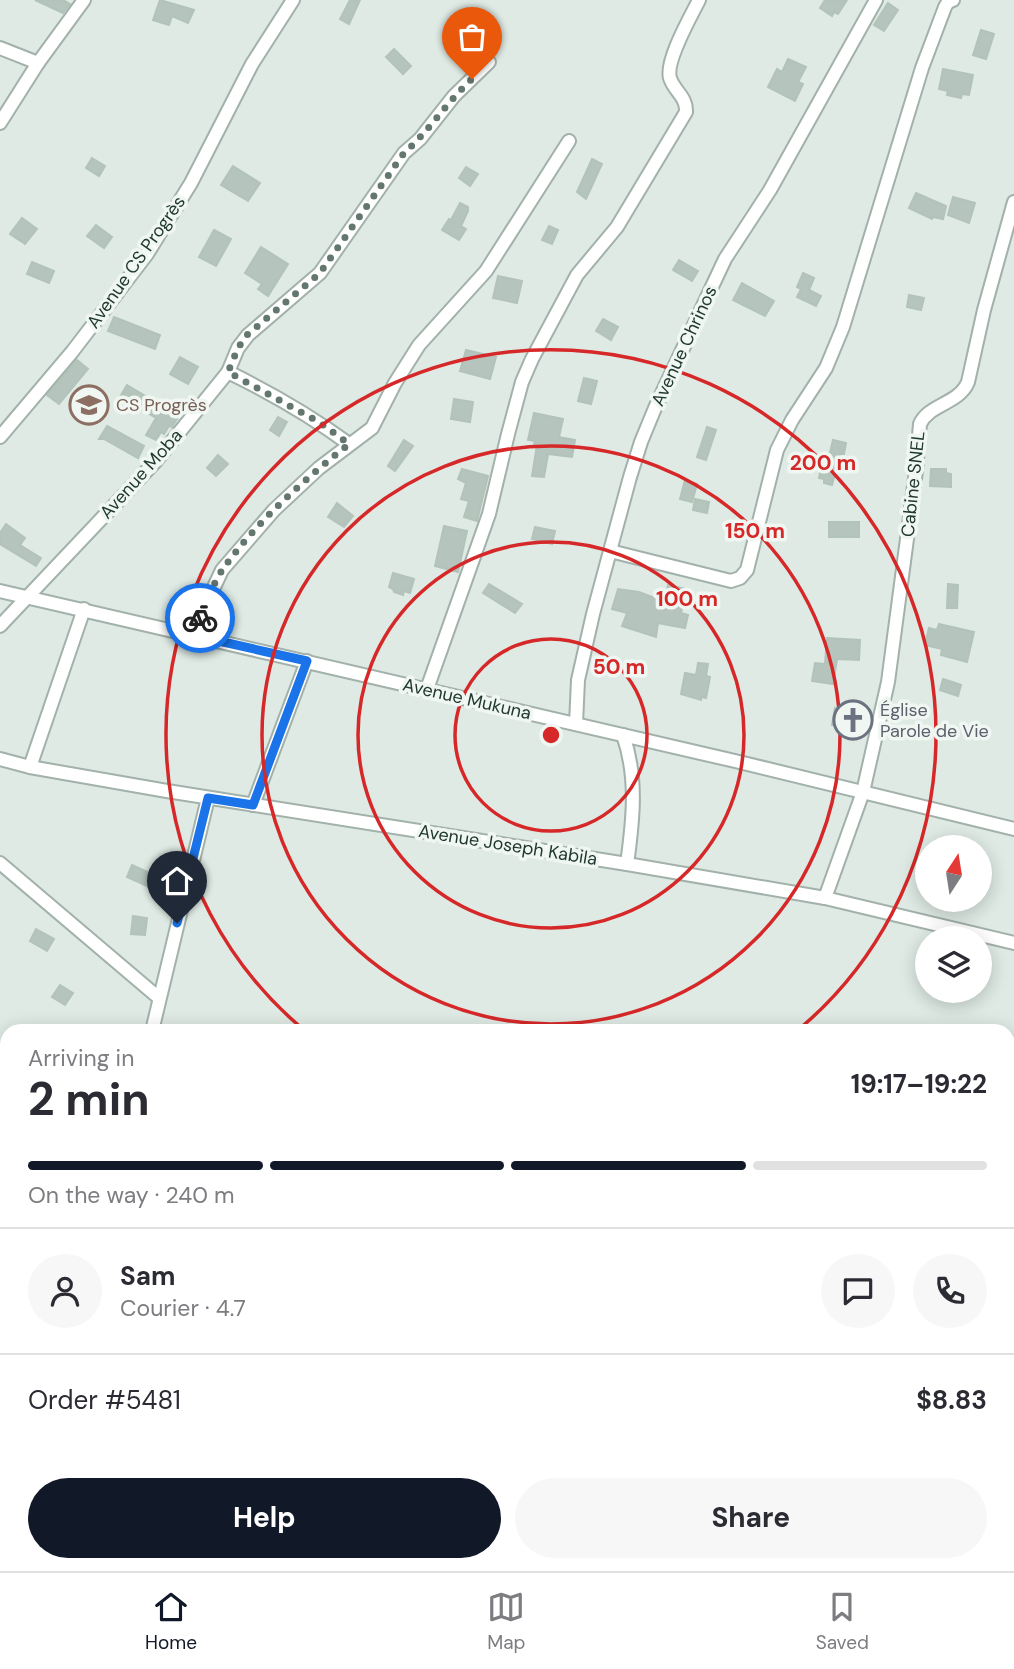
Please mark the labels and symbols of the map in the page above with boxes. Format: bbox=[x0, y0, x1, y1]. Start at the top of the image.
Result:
pin bbox=[442, 7, 502, 79]
street label: Avenue CS Progrès bbox=[81, 191, 191, 333]
street label: Avenue Chrinos bbox=[646, 282, 722, 410]
school or university icon: CS Progrès bbox=[68, 384, 110, 426]
place label: CS Progrès bbox=[116, 393, 207, 417]
street label: Avenue Moba bbox=[94, 424, 188, 524]
street label: Cabine SNEL bbox=[896, 430, 930, 538]
text: 200 m bbox=[790, 449, 856, 477]
text: 150 m bbox=[725, 517, 785, 545]
courier bbox=[165, 583, 235, 653]
text: 100 m bbox=[656, 585, 718, 613]
text: 50 m bbox=[593, 653, 645, 681]
street label: Avenue Mukuna bbox=[401, 673, 533, 725]
place label: Église Parole de Vie bbox=[880, 698, 989, 743]
church icon: Église Parole de Vie bbox=[832, 699, 874, 741]
centre of rings bbox=[539, 723, 563, 747]
street label: Avenue Joseph Kabila bbox=[417, 819, 599, 871]
north arrow bbox=[915, 835, 992, 912]
pin bbox=[147, 851, 207, 923]

